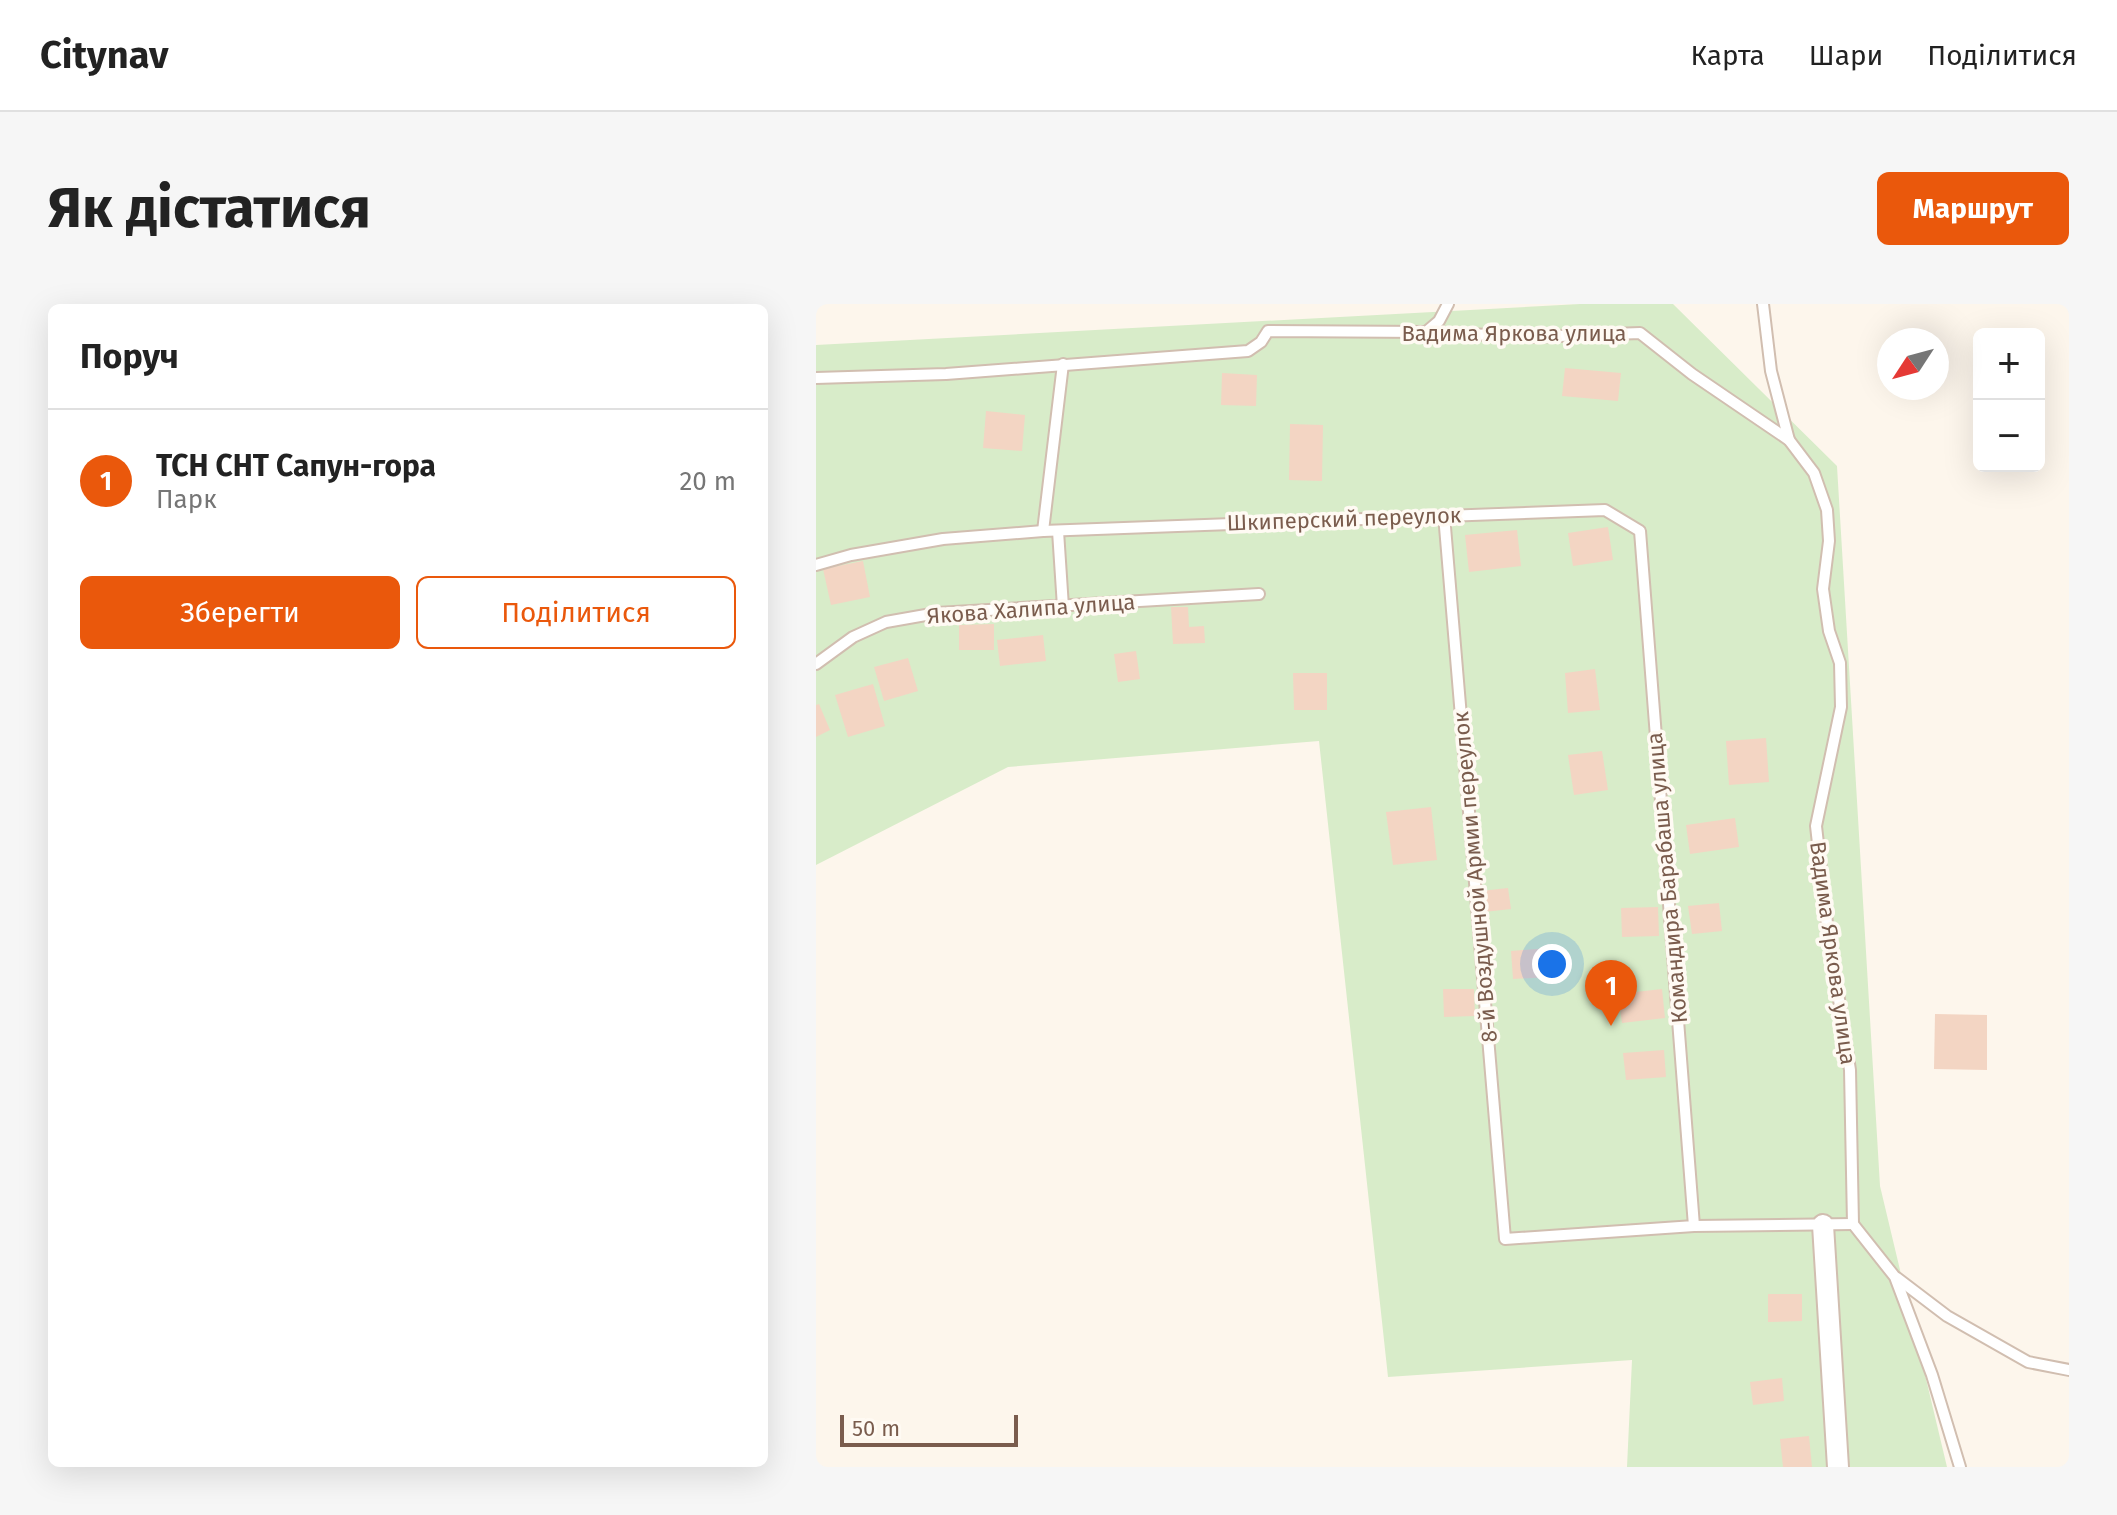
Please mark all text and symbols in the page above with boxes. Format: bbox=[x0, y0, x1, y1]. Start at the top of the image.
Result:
text: Citynav bbox=[40, 32, 168, 78]
text: Карта bbox=[1691, 39, 1765, 72]
text: Шари bbox=[1809, 39, 1883, 72]
text: Поділитися bbox=[1927, 39, 2077, 72]
button: Маршрут bbox=[1877, 172, 2069, 245]
text: Як дістатися bbox=[48, 175, 371, 242]
street label: Вадима Яркова улица bbox=[1401, 320, 1627, 347]
north arrow bbox=[1877, 328, 1949, 400]
map controls bbox=[1973, 328, 2045, 472]
button: + bbox=[1973, 328, 2045, 400]
text: Поруч bbox=[80, 336, 179, 377]
button: − bbox=[1973, 400, 2045, 472]
text: ТСН СНТ Сапун-гора bbox=[156, 448, 436, 484]
text: 1 bbox=[100, 466, 112, 497]
text: 20 m bbox=[679, 466, 736, 497]
text: Парк bbox=[156, 484, 217, 515]
street label: Шкиперский переулок bbox=[1226, 501, 1462, 537]
button: Зберегти bbox=[80, 576, 400, 649]
button: Поділитися bbox=[416, 576, 736, 649]
street label: Якова Халипа улица bbox=[926, 588, 1136, 630]
street label: 8-й Воздушной Армии переулок bbox=[1447, 710, 1503, 1044]
street label: Командира Барабаша улица bbox=[1641, 731, 1693, 1025]
street label: Вадима Яркова улица bbox=[1804, 840, 1862, 1066]
your location bbox=[1532, 944, 1572, 984]
pin: 1 bbox=[1585, 960, 1637, 1026]
scale bar bbox=[840, 1411, 1018, 1447]
text: 50 m bbox=[852, 1415, 900, 1442]

